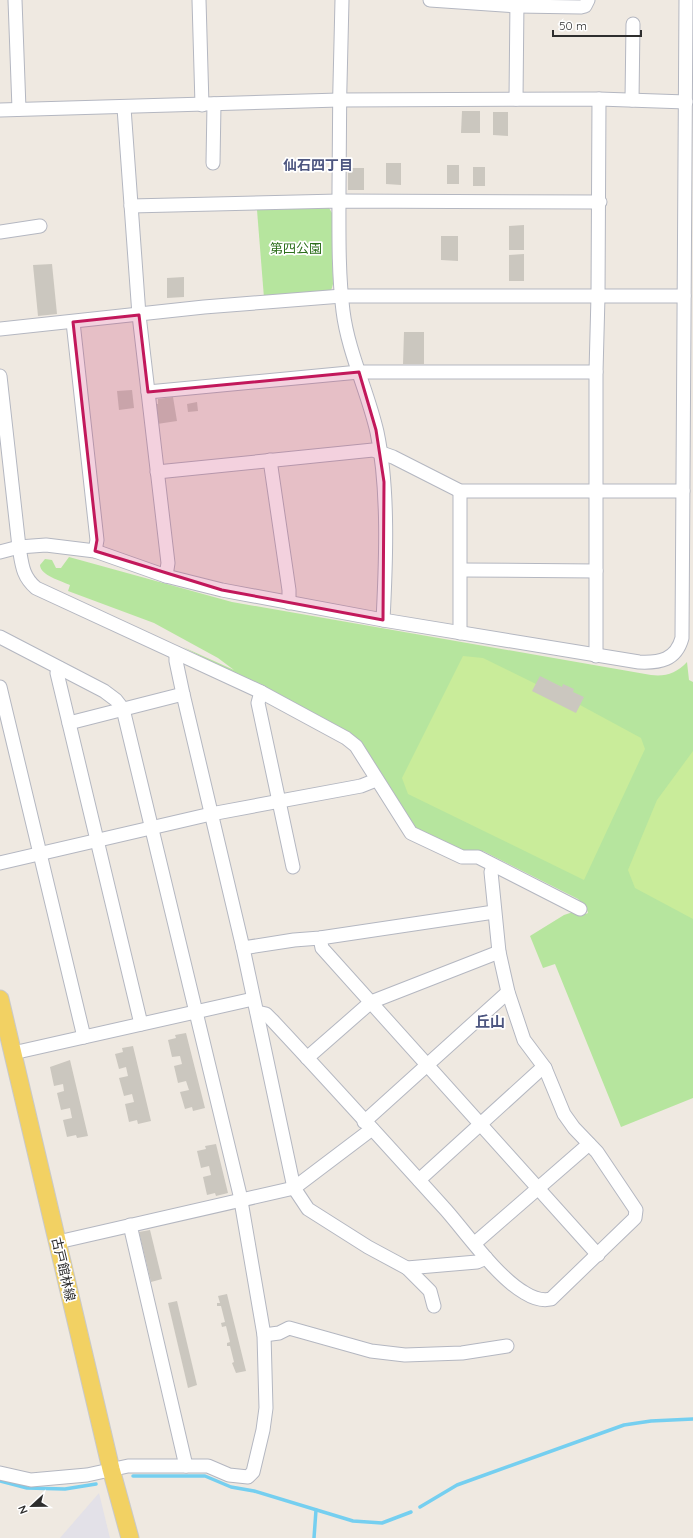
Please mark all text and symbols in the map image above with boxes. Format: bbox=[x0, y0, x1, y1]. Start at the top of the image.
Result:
scale bar bbox=[553, 12, 641, 38]
text: 50 m bbox=[559, 18, 587, 33]
district label: 仙石四丁目 bbox=[283, 156, 353, 174]
park label: 第四公園 bbox=[270, 240, 322, 256]
district label: 丘山 bbox=[475, 1012, 505, 1031]
street label: 古戸館林線 bbox=[49, 1236, 79, 1302]
north arrow bbox=[12, 1486, 52, 1526]
text: N bbox=[15, 1503, 31, 1516]

